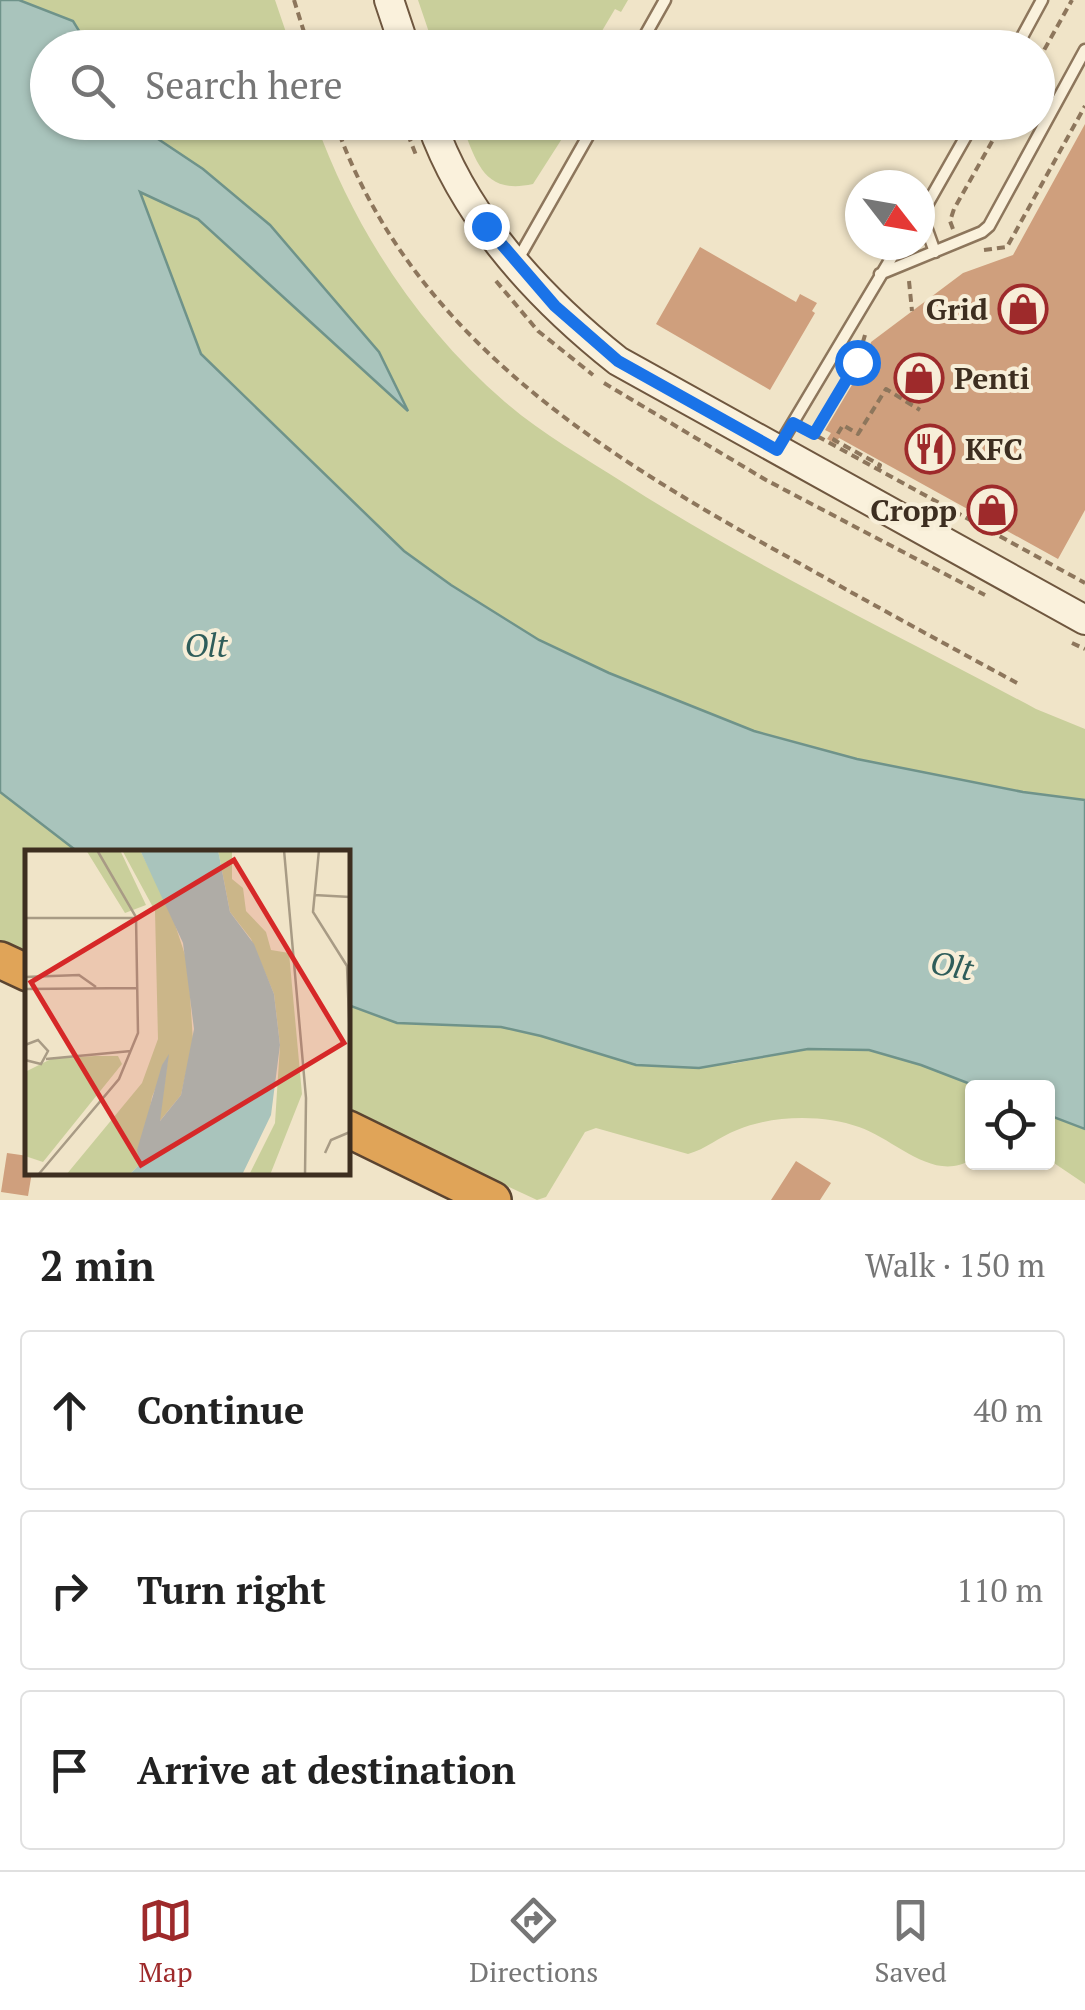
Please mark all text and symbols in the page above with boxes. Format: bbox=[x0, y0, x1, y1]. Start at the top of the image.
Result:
search box bbox=[30, 30, 1055, 140]
icon: search bbox=[65, 58, 120, 113]
text: Search here bbox=[145, 60, 343, 110]
north arrow bbox=[845, 170, 935, 260]
route end bbox=[464, 204, 510, 250]
shop icon: Grid bbox=[997, 283, 1049, 335]
place label: Grid bbox=[926, 289, 988, 329]
route start bbox=[835, 340, 881, 386]
shop icon: Penti bbox=[893, 352, 945, 404]
place label: Penti bbox=[954, 358, 1030, 398]
restaurant icon: KFC bbox=[904, 423, 956, 475]
place label: KFC bbox=[965, 429, 1023, 469]
shop icon: Cropp bbox=[966, 484, 1018, 536]
place label: Cropp bbox=[870, 490, 957, 530]
water label: Olt bbox=[184, 624, 229, 666]
inset map bbox=[25, 850, 350, 1175]
water label: Olt bbox=[927, 941, 978, 990]
map controls bbox=[965, 1080, 1055, 1170]
button: locate bbox=[965, 1080, 1055, 1170]
text: 2 min bbox=[40, 1237, 155, 1293]
text: Walk · 150 m bbox=[865, 1244, 1045, 1286]
icon: ahead bbox=[42, 1383, 97, 1438]
text: Continue bbox=[137, 1385, 304, 1435]
text: 40 m bbox=[973, 1389, 1043, 1431]
icon: right bbox=[42, 1563, 97, 1618]
text: Turn right bbox=[137, 1565, 326, 1615]
text: 110 m bbox=[956, 1569, 1043, 1611]
icon: arrive bbox=[42, 1743, 97, 1798]
text: Arrive at destination bbox=[137, 1745, 516, 1795]
tab: Map bbox=[138, 1893, 193, 1990]
tab: Directions bbox=[469, 1893, 598, 1990]
tab: Saved bbox=[874, 1893, 947, 1990]

